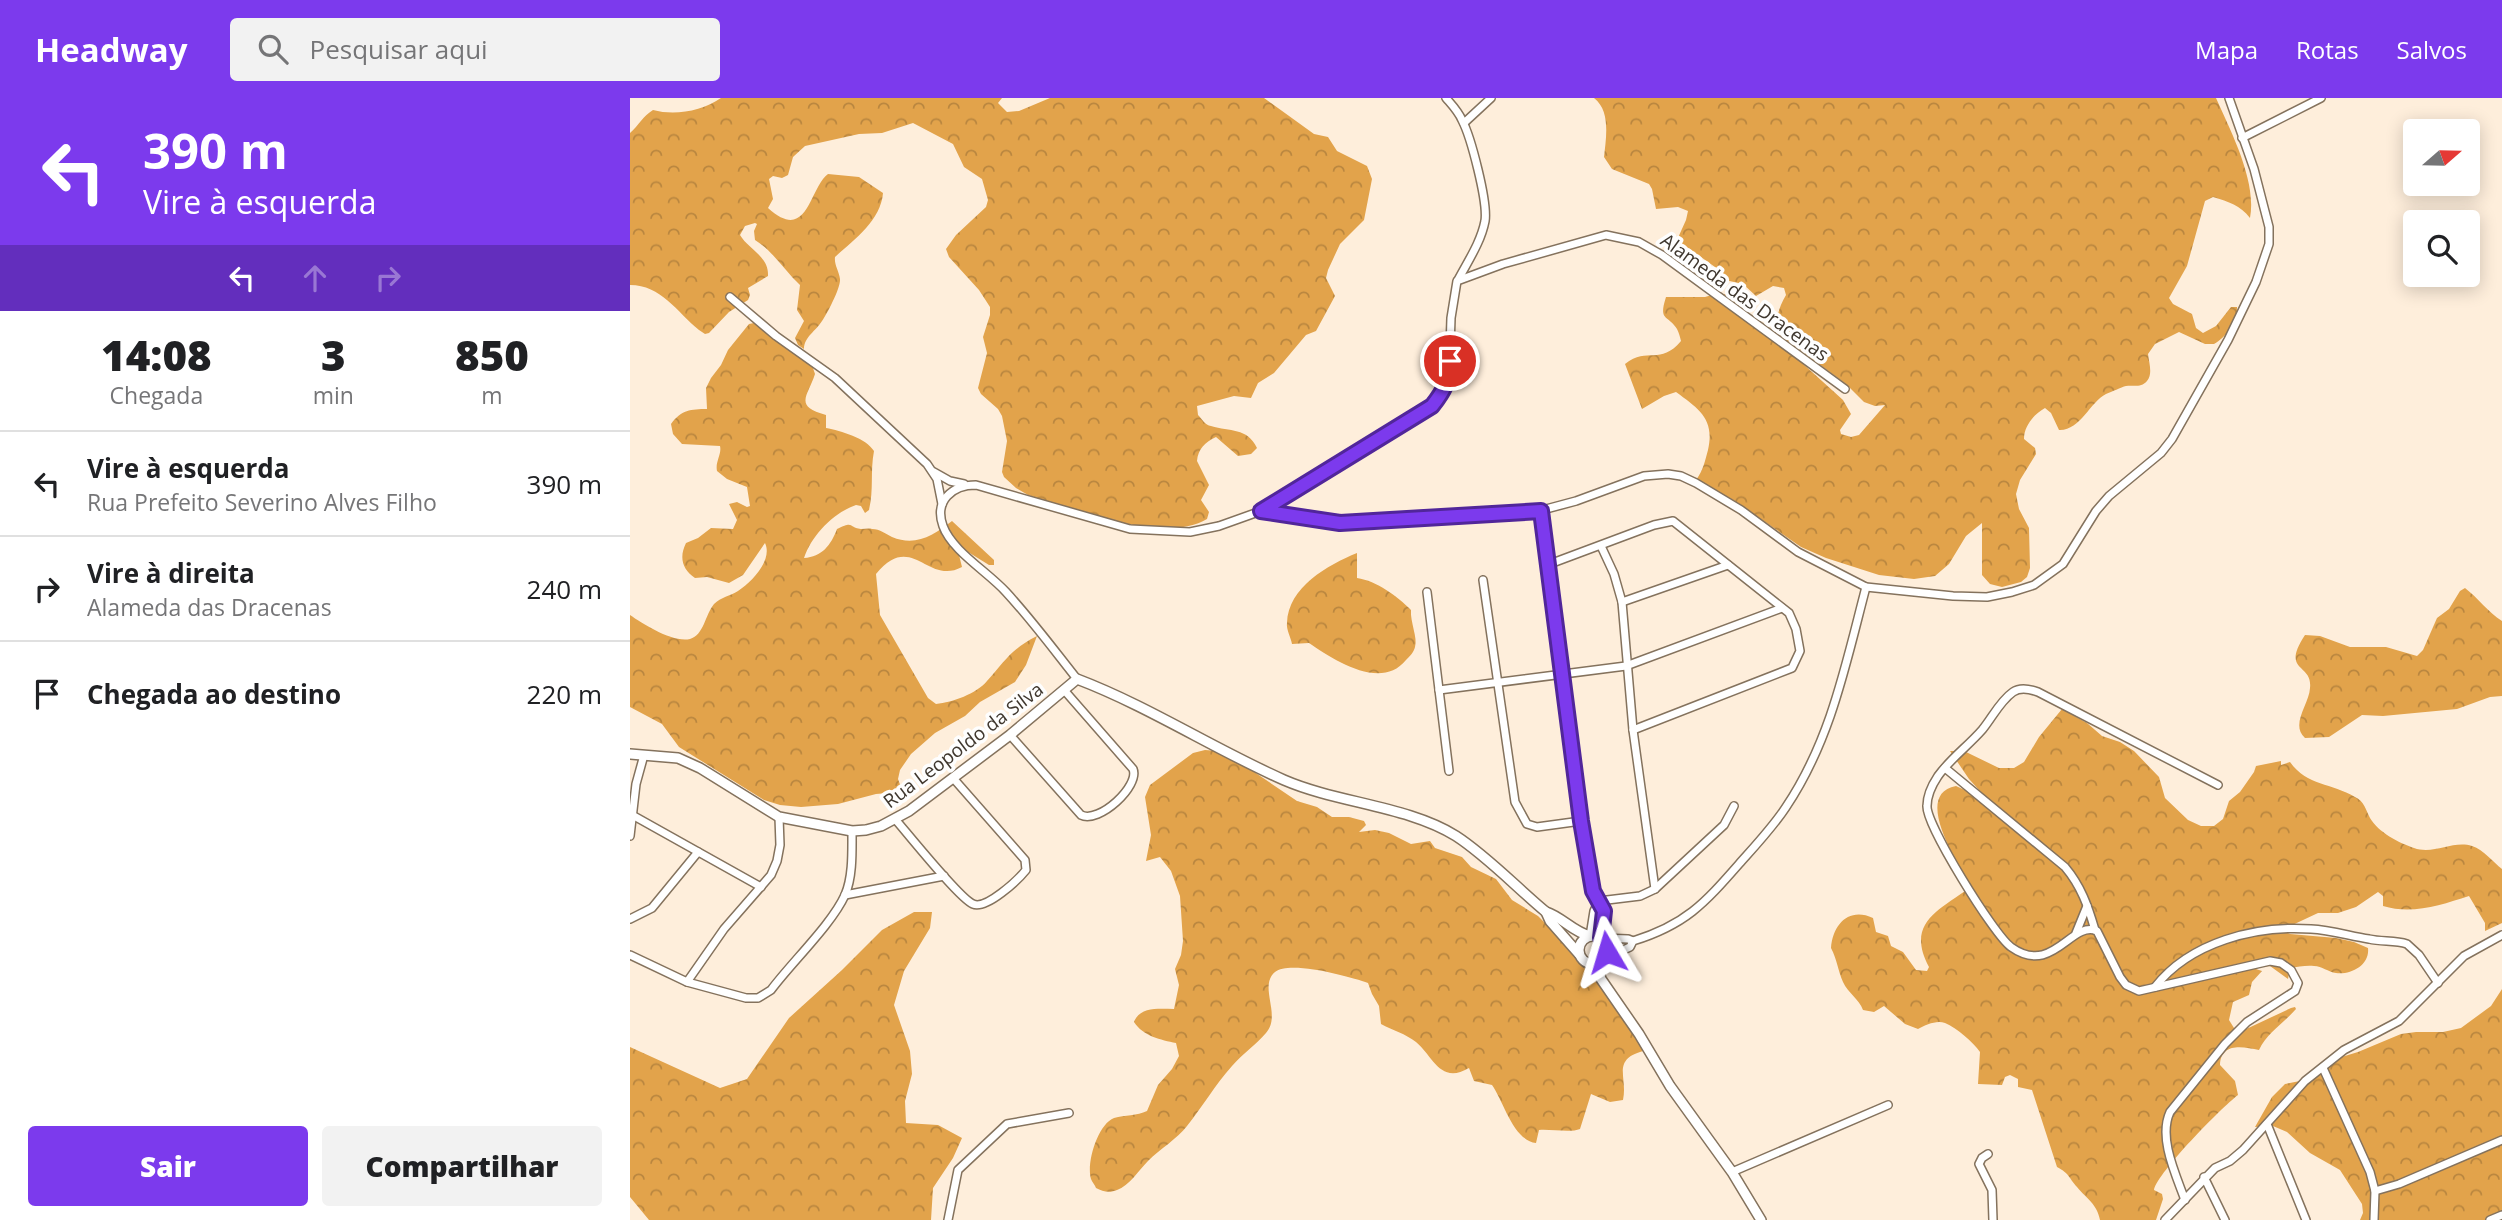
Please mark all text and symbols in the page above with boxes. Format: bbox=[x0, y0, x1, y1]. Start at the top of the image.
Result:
search box bbox=[230, 18, 720, 81]
text: Headway bbox=[35, 27, 188, 72]
icon: search bbox=[254, 30, 292, 68]
text: Pesquisar aqui bbox=[310, 31, 488, 67]
text: Mapa bbox=[2195, 33, 2258, 66]
text: Rotas bbox=[2296, 33, 2359, 66]
text: Salvos bbox=[2397, 33, 2467, 66]
text: 390 m bbox=[143, 117, 288, 183]
north arrow bbox=[2403, 119, 2480, 196]
map controls bbox=[2403, 119, 2480, 287]
icon: left bbox=[28, 126, 119, 217]
text: Vire à esquerda bbox=[143, 180, 376, 223]
button: search bbox=[2403, 210, 2480, 287]
street label: Alameda das Dracenas bbox=[1656, 227, 1834, 367]
icon: left bbox=[223, 259, 261, 297]
icon: ahead bbox=[296, 259, 334, 297]
icon: right bbox=[369, 259, 407, 297]
text: 14:08 bbox=[101, 326, 212, 383]
text: 3 bbox=[321, 326, 346, 383]
text: 850 bbox=[455, 326, 529, 383]
pin bbox=[1420, 331, 1480, 391]
icon: arrive bbox=[1431, 342, 1469, 380]
text: Chegada bbox=[110, 379, 203, 411]
text: min bbox=[313, 379, 354, 411]
text: m bbox=[481, 379, 503, 411]
text: Vire à esquerda bbox=[87, 450, 289, 486]
icon: left bbox=[28, 465, 66, 503]
text: 390 m bbox=[527, 466, 602, 502]
text: Rua Prefeito Severino Alves Filho bbox=[87, 486, 437, 518]
text: Vire à direita bbox=[87, 555, 255, 591]
icon: right bbox=[28, 570, 66, 608]
text: 240 m bbox=[527, 571, 602, 607]
text: Alameda das Dracenas bbox=[87, 591, 332, 623]
icon: arrive bbox=[28, 675, 66, 713]
text: Chegada ao destino bbox=[87, 676, 341, 712]
text: 220 m bbox=[527, 676, 602, 712]
street label: Rua Leopoldo da Silva bbox=[878, 676, 1048, 814]
position arrow bbox=[1570, 915, 1644, 989]
button: Sair bbox=[28, 1126, 308, 1206]
button: Compartilhar bbox=[322, 1126, 602, 1206]

